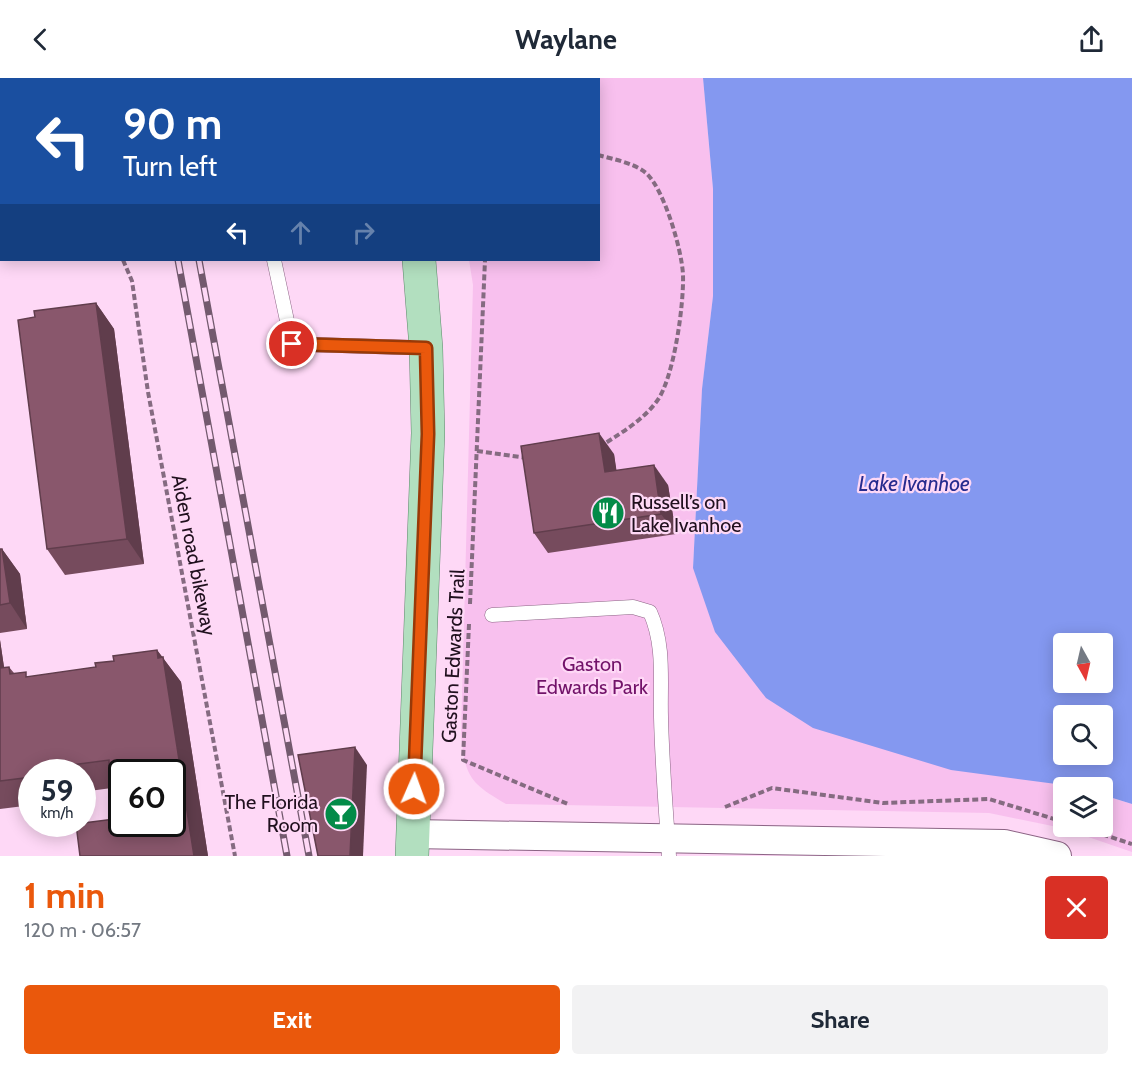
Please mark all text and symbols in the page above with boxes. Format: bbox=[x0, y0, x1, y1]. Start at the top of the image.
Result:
icon: back bbox=[24, 23, 57, 56]
text: Waylane bbox=[515, 23, 617, 56]
icon: share bbox=[1075, 23, 1108, 56]
text: 90 m bbox=[123, 98, 222, 150]
icon: left bbox=[24, 102, 102, 180]
text: Turn left bbox=[123, 150, 217, 183]
icon: left bbox=[221, 216, 254, 249]
icon: ahead bbox=[284, 216, 317, 249]
icon: right bbox=[347, 216, 380, 249]
pin bbox=[266, 318, 317, 369]
icon: arrive bbox=[275, 327, 308, 360]
water label: Lake Ivanhoe bbox=[858, 471, 970, 496]
street label: Aiden road bikeway bbox=[167, 472, 221, 638]
place label: Russell’s on Lake Ivanhoe bbox=[631, 490, 741, 537]
restaurant icon: Russell’s on Lake Ivanhoe bbox=[590, 495, 626, 531]
street label: Gaston Edwards Trail bbox=[436, 568, 470, 744]
north arrow bbox=[1053, 633, 1113, 693]
map controls bbox=[1053, 633, 1113, 837]
park label: Gaston Edwards Park bbox=[536, 652, 648, 699]
button: search bbox=[1053, 705, 1113, 765]
position arrow bbox=[382, 757, 446, 821]
speed limit sign: 60 bbox=[108, 759, 186, 837]
text: 59 bbox=[41, 772, 73, 809]
button: layers bbox=[1053, 777, 1113, 837]
place label: The Florida Room bbox=[225, 790, 318, 837]
bar icon: The Florida Room bbox=[323, 796, 359, 832]
text: km/h bbox=[41, 804, 73, 822]
text: 1 min bbox=[24, 873, 105, 917]
button: close bbox=[1045, 876, 1108, 939]
text: 120 m · 06:57 bbox=[24, 918, 141, 942]
button: Exit bbox=[24, 985, 560, 1054]
button: Share bbox=[572, 985, 1108, 1054]

